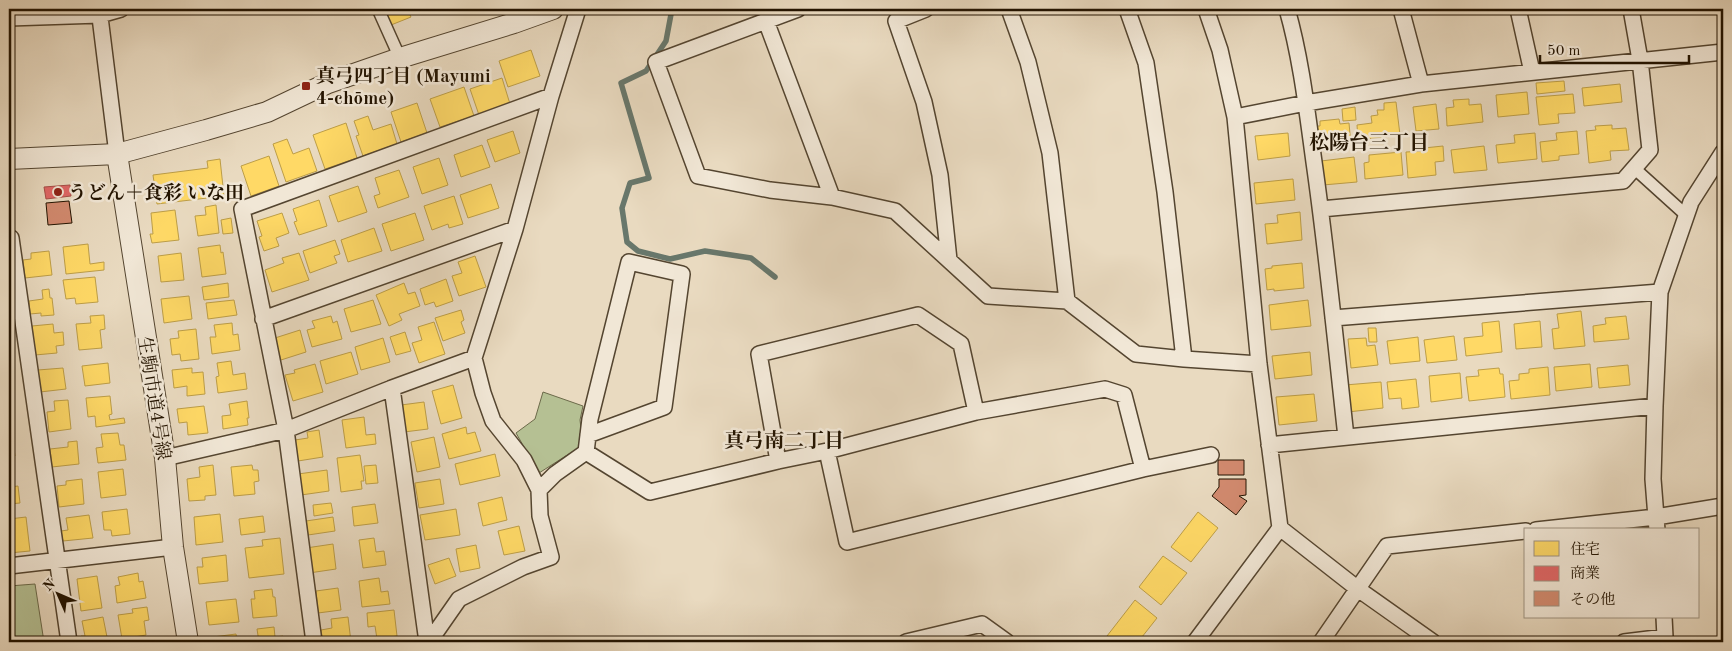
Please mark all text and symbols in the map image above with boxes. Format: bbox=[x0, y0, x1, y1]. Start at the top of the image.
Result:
scale bar bbox=[1540, 32, 1688, 64]
text: 50 m bbox=[1547, 44, 1581, 59]
place label: 真弓四丁目 (Mayumi 4-chōme) bbox=[316, 65, 491, 109]
marker: 真弓四丁目 (Mayumi 4-chōme) bbox=[300, 80, 312, 92]
district label: 松陽台三丁目 bbox=[1309, 131, 1429, 154]
place label: うどん＋食彩 いな田 bbox=[68, 182, 244, 204]
marker: うどん＋食彩 いな田 bbox=[52, 186, 64, 198]
street label: 生駒市道4号線 bbox=[133, 335, 175, 462]
district label: 真弓南二丁目 bbox=[724, 429, 844, 452]
legend bbox=[1524, 528, 1700, 618]
text: 住宅 bbox=[1570, 541, 1600, 558]
text: 商業 bbox=[1570, 565, 1600, 582]
north arrow bbox=[32, 568, 82, 618]
text: N bbox=[41, 577, 58, 594]
text: その他 bbox=[1570, 591, 1615, 608]

